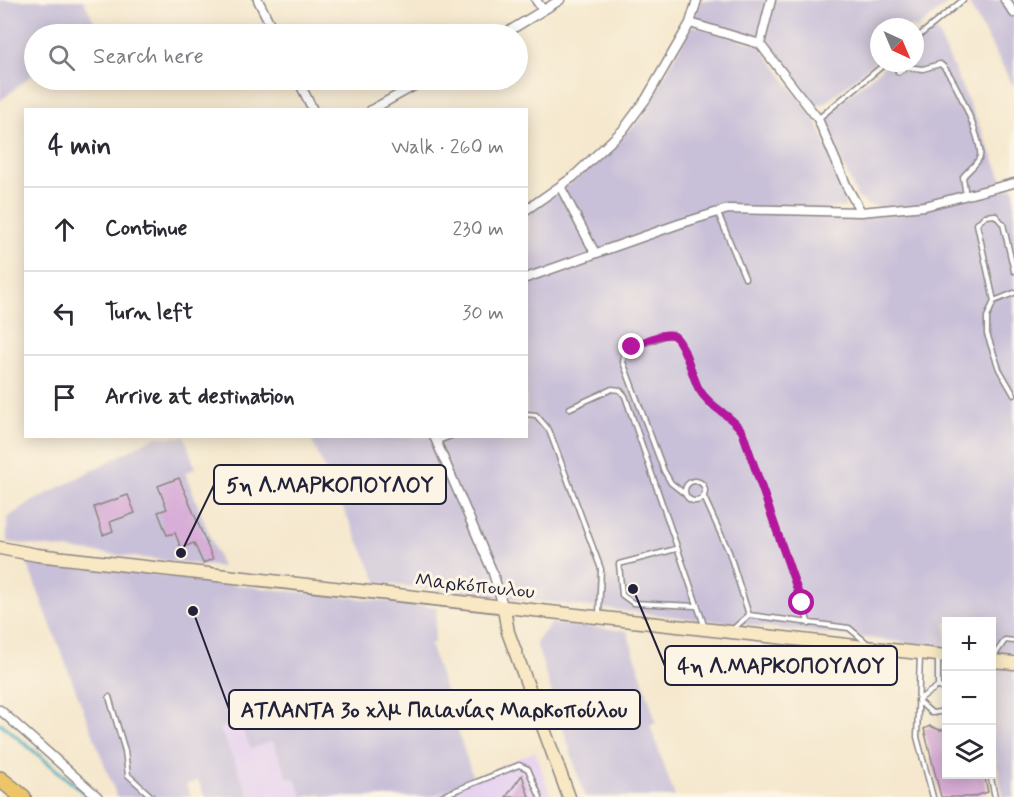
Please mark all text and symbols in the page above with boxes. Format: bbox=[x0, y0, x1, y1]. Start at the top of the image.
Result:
north arrow bbox=[870, 18, 924, 72]
search box bbox=[24, 24, 528, 90]
icon: search bbox=[45, 41, 78, 74]
text: Search here bbox=[93, 43, 204, 71]
text: 4 min bbox=[48, 130, 111, 164]
text: Walk · 260 m bbox=[391, 134, 504, 161]
icon: ahead bbox=[48, 213, 81, 246]
text: Continue bbox=[105, 215, 187, 243]
text: 230 m bbox=[452, 216, 504, 243]
icon: left bbox=[48, 297, 81, 330]
text: Turn left bbox=[105, 299, 193, 327]
text: 30 m bbox=[462, 300, 504, 327]
route end bbox=[618, 333, 644, 359]
icon: arrive bbox=[48, 381, 81, 414]
text: Arrive at destination bbox=[105, 383, 295, 411]
callout: 5η Λ.ΜΑΡΚΟΠΟΥΛΟΥ bbox=[214, 465, 446, 504]
text: 5η Λ.ΜΑΡΚΟΠΟΥΛΟΥ bbox=[226, 472, 434, 500]
street label: Μαρκόπουλου bbox=[414, 567, 536, 606]
route start bbox=[788, 589, 814, 615]
map controls bbox=[942, 617, 996, 779]
button: + bbox=[942, 617, 996, 671]
callout: 4η Λ.ΜΑΡΚΟΠΟΥΛΟΥ bbox=[665, 646, 897, 685]
text: 4η Λ.ΜΑΡΚΟΠΟΥΛΟΥ bbox=[677, 653, 885, 681]
button: − bbox=[942, 671, 996, 725]
callout: ΑΤΛΑΝΤΑ 3ο χλμ Παιανίας Μαρκοπούλου bbox=[229, 690, 640, 729]
text: ΑΤΛΑΝΤΑ 3ο χλμ Παιανίας Μαρκοπούλου bbox=[241, 697, 628, 725]
button: layers bbox=[942, 725, 996, 779]

